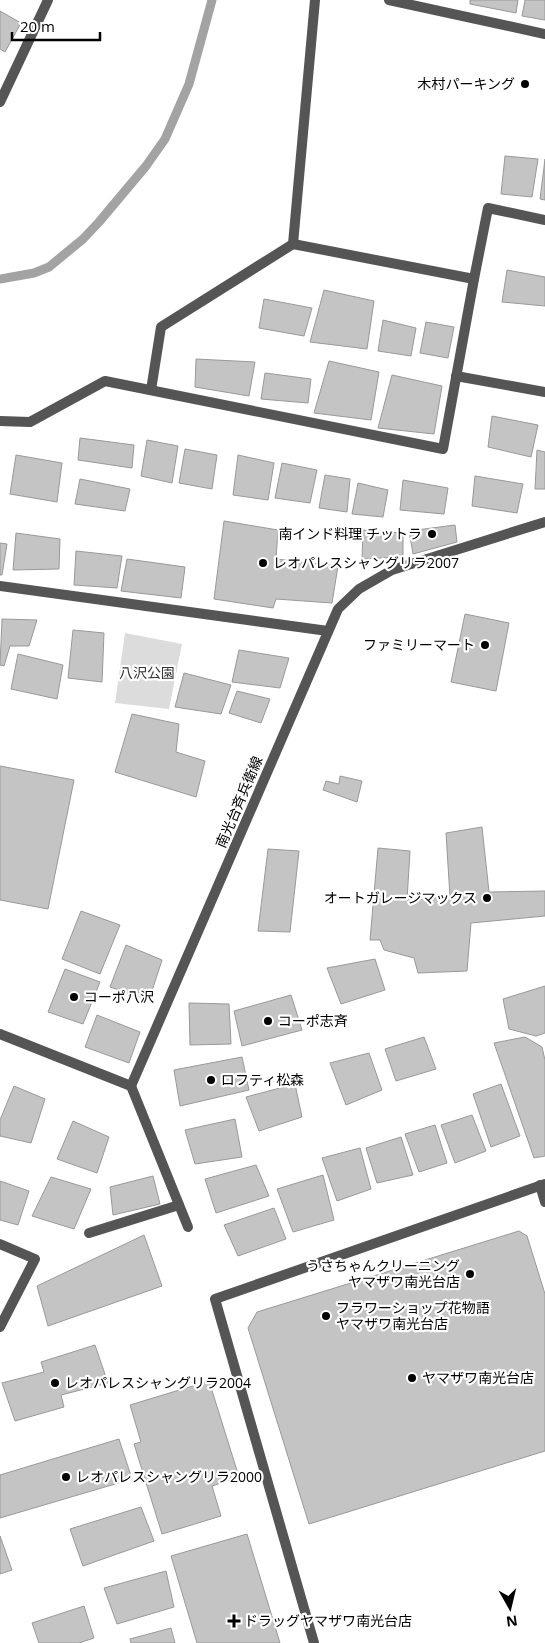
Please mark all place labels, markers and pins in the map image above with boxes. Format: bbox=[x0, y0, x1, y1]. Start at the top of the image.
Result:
place label: 木村パーキング bbox=[417, 74, 515, 93]
marker: 木村パーキング bbox=[519, 78, 531, 90]
place label: 南インド料理 チットラ bbox=[278, 524, 422, 543]
marker: 南インド料理 チットラ bbox=[426, 528, 438, 540]
place label: レオパレスシャングリラ2007 bbox=[273, 553, 459, 572]
marker: レオパレスシャングリラ2007 bbox=[257, 557, 269, 569]
place label: ファミリーマート bbox=[363, 635, 475, 654]
marker: ファミリーマート bbox=[479, 639, 491, 651]
place label: オートガレージマックス bbox=[324, 888, 477, 907]
marker: オートガレージマックス bbox=[481, 892, 493, 904]
place label: コーポ八沢 bbox=[84, 987, 154, 1006]
marker: コーポ八沢 bbox=[68, 991, 80, 1003]
place label: コーポ志斉 bbox=[278, 1011, 348, 1030]
marker: コーポ志斉 bbox=[262, 1015, 274, 1027]
place label: ロフティ松森 bbox=[221, 1070, 304, 1089]
marker: ロフティ松森 bbox=[205, 1074, 217, 1086]
place label: うさちゃんクリーニング ヤマザワ南光台店 bbox=[306, 1256, 460, 1291]
marker: うさちゃんクリーニング ヤマザワ南光台店 bbox=[464, 1268, 476, 1280]
place label: フラワーショップ花物語 ヤマザワ南光台店 bbox=[336, 1298, 490, 1333]
marker: フラワーショップ花物語 ヤマザワ南光台店 bbox=[320, 1310, 332, 1322]
place label: ヤマザワ南光台店 bbox=[422, 1368, 534, 1387]
marker: ヤマザワ南光台店 bbox=[406, 1372, 418, 1384]
place label: レオパレスシャングリラ2004 bbox=[65, 1373, 251, 1392]
marker: レオパレスシャングリラ2004 bbox=[49, 1377, 61, 1389]
place label: レオパレスシャングリラ2000 bbox=[76, 1467, 262, 1486]
marker: レオパレスシャングリラ2000 bbox=[60, 1471, 72, 1483]
place label: ドラッグヤマザワ南光台店 bbox=[244, 1611, 412, 1630]
marker: ドラッグヤマザワ南光台店 bbox=[228, 1615, 240, 1627]

